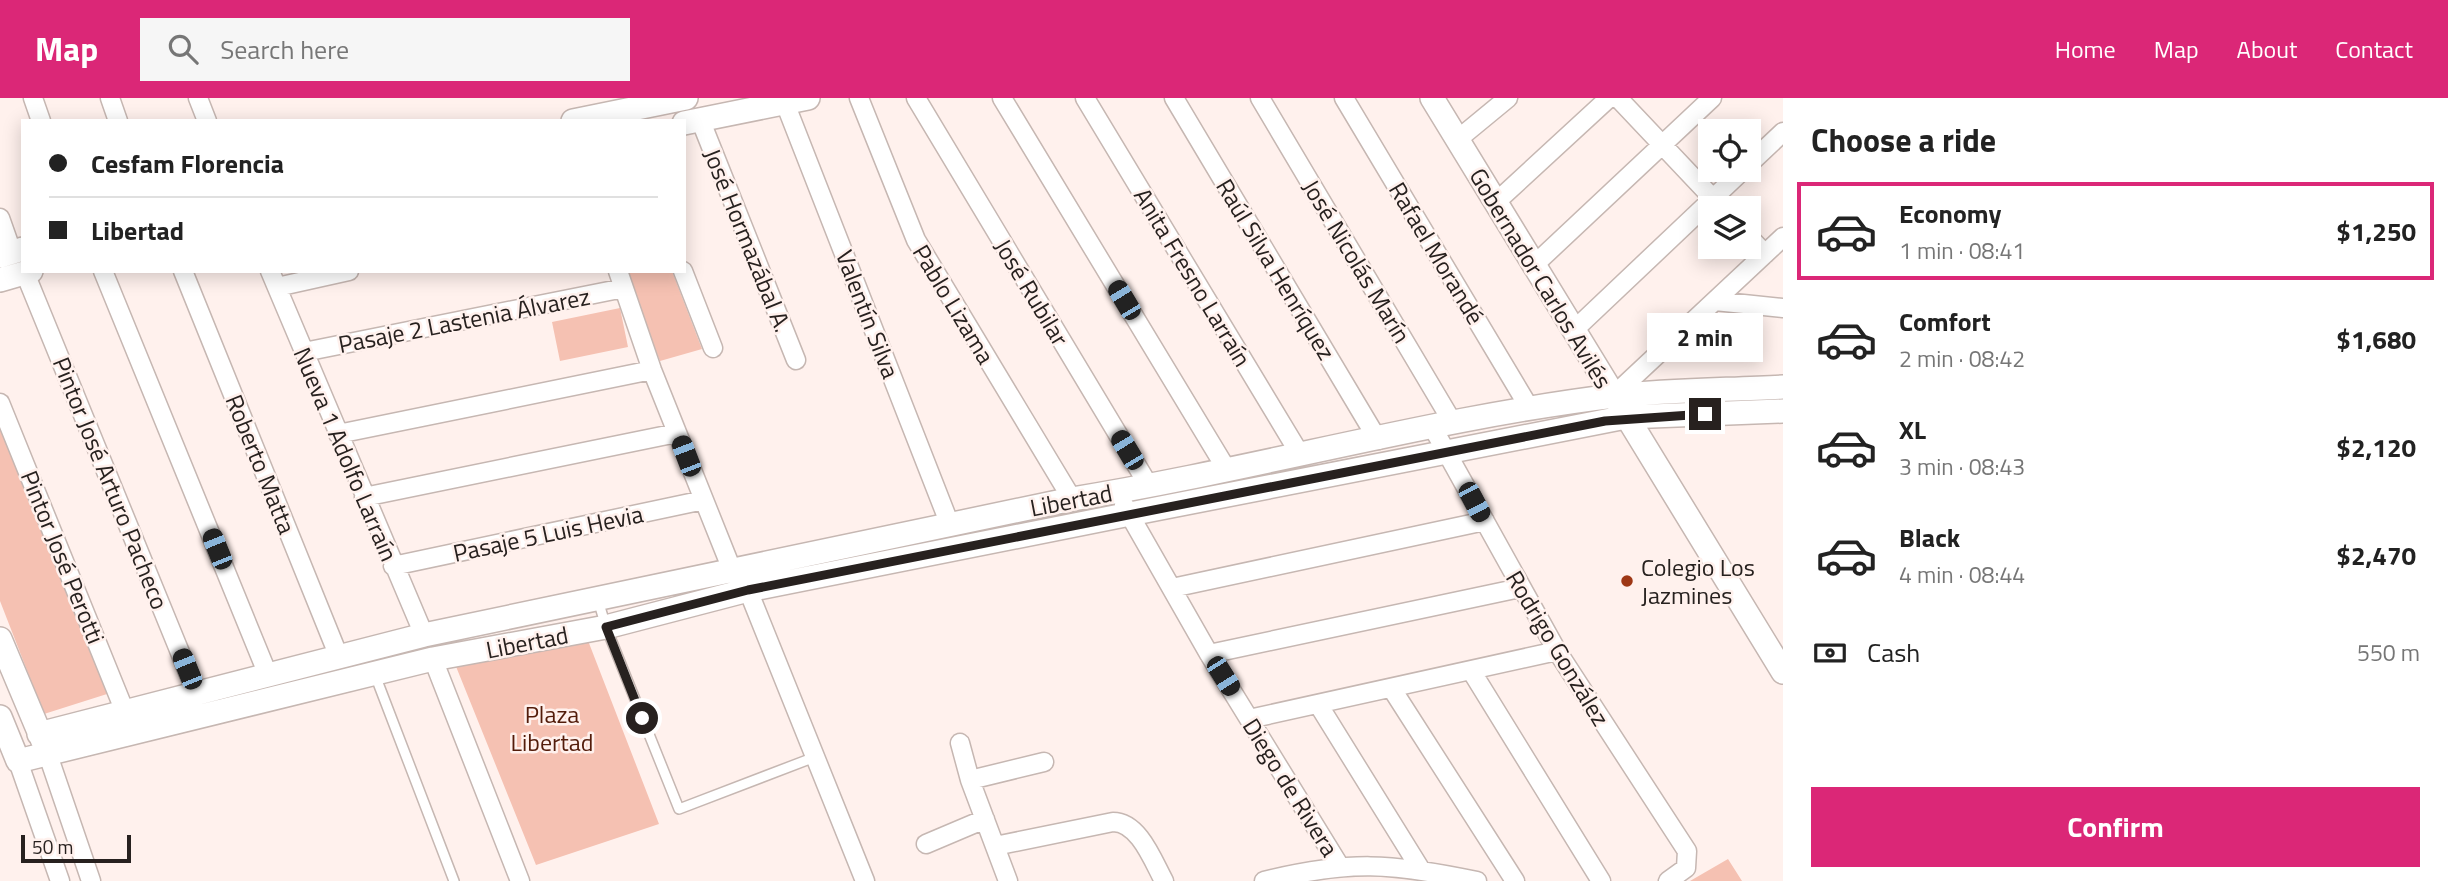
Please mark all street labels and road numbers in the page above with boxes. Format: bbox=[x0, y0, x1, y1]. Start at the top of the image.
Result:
street label: José Hormazábal A. bbox=[695, 143, 801, 337]
street label: Gobernador Carlos Avilés bbox=[1461, 161, 1621, 395]
street label: Raúl Silva Henríquez bbox=[1208, 171, 1344, 367]
street label: José Nicolás Marín bbox=[1294, 172, 1420, 350]
street label: Rafael Morandé bbox=[1380, 175, 1494, 331]
street label: Anita Fresno Larraín bbox=[1125, 181, 1261, 373]
street label: José Rubilar bbox=[986, 232, 1078, 352]
street label: Pablo Lizama bbox=[904, 237, 1004, 371]
street label: Valentín Silva bbox=[827, 245, 909, 383]
street label: Pasaje 2 Lastenia Álvarez bbox=[335, 278, 593, 362]
street label: Nueva 1 Adolfo Larraín bbox=[285, 341, 407, 567]
street label: Pintor José Arturo Pacheco bbox=[44, 351, 178, 615]
street label: Roberto Matta bbox=[217, 389, 305, 539]
street label: Pintor José Perotti bbox=[12, 465, 114, 649]
street label: Libertad bbox=[1027, 474, 1115, 526]
street label: Pasaje 5 Luis Hevia bbox=[450, 495, 646, 571]
street label: Rodrigo González bbox=[1497, 563, 1619, 733]
street label: Libertad bbox=[483, 616, 571, 668]
street label: Diego de Rivera bbox=[1234, 711, 1348, 863]

